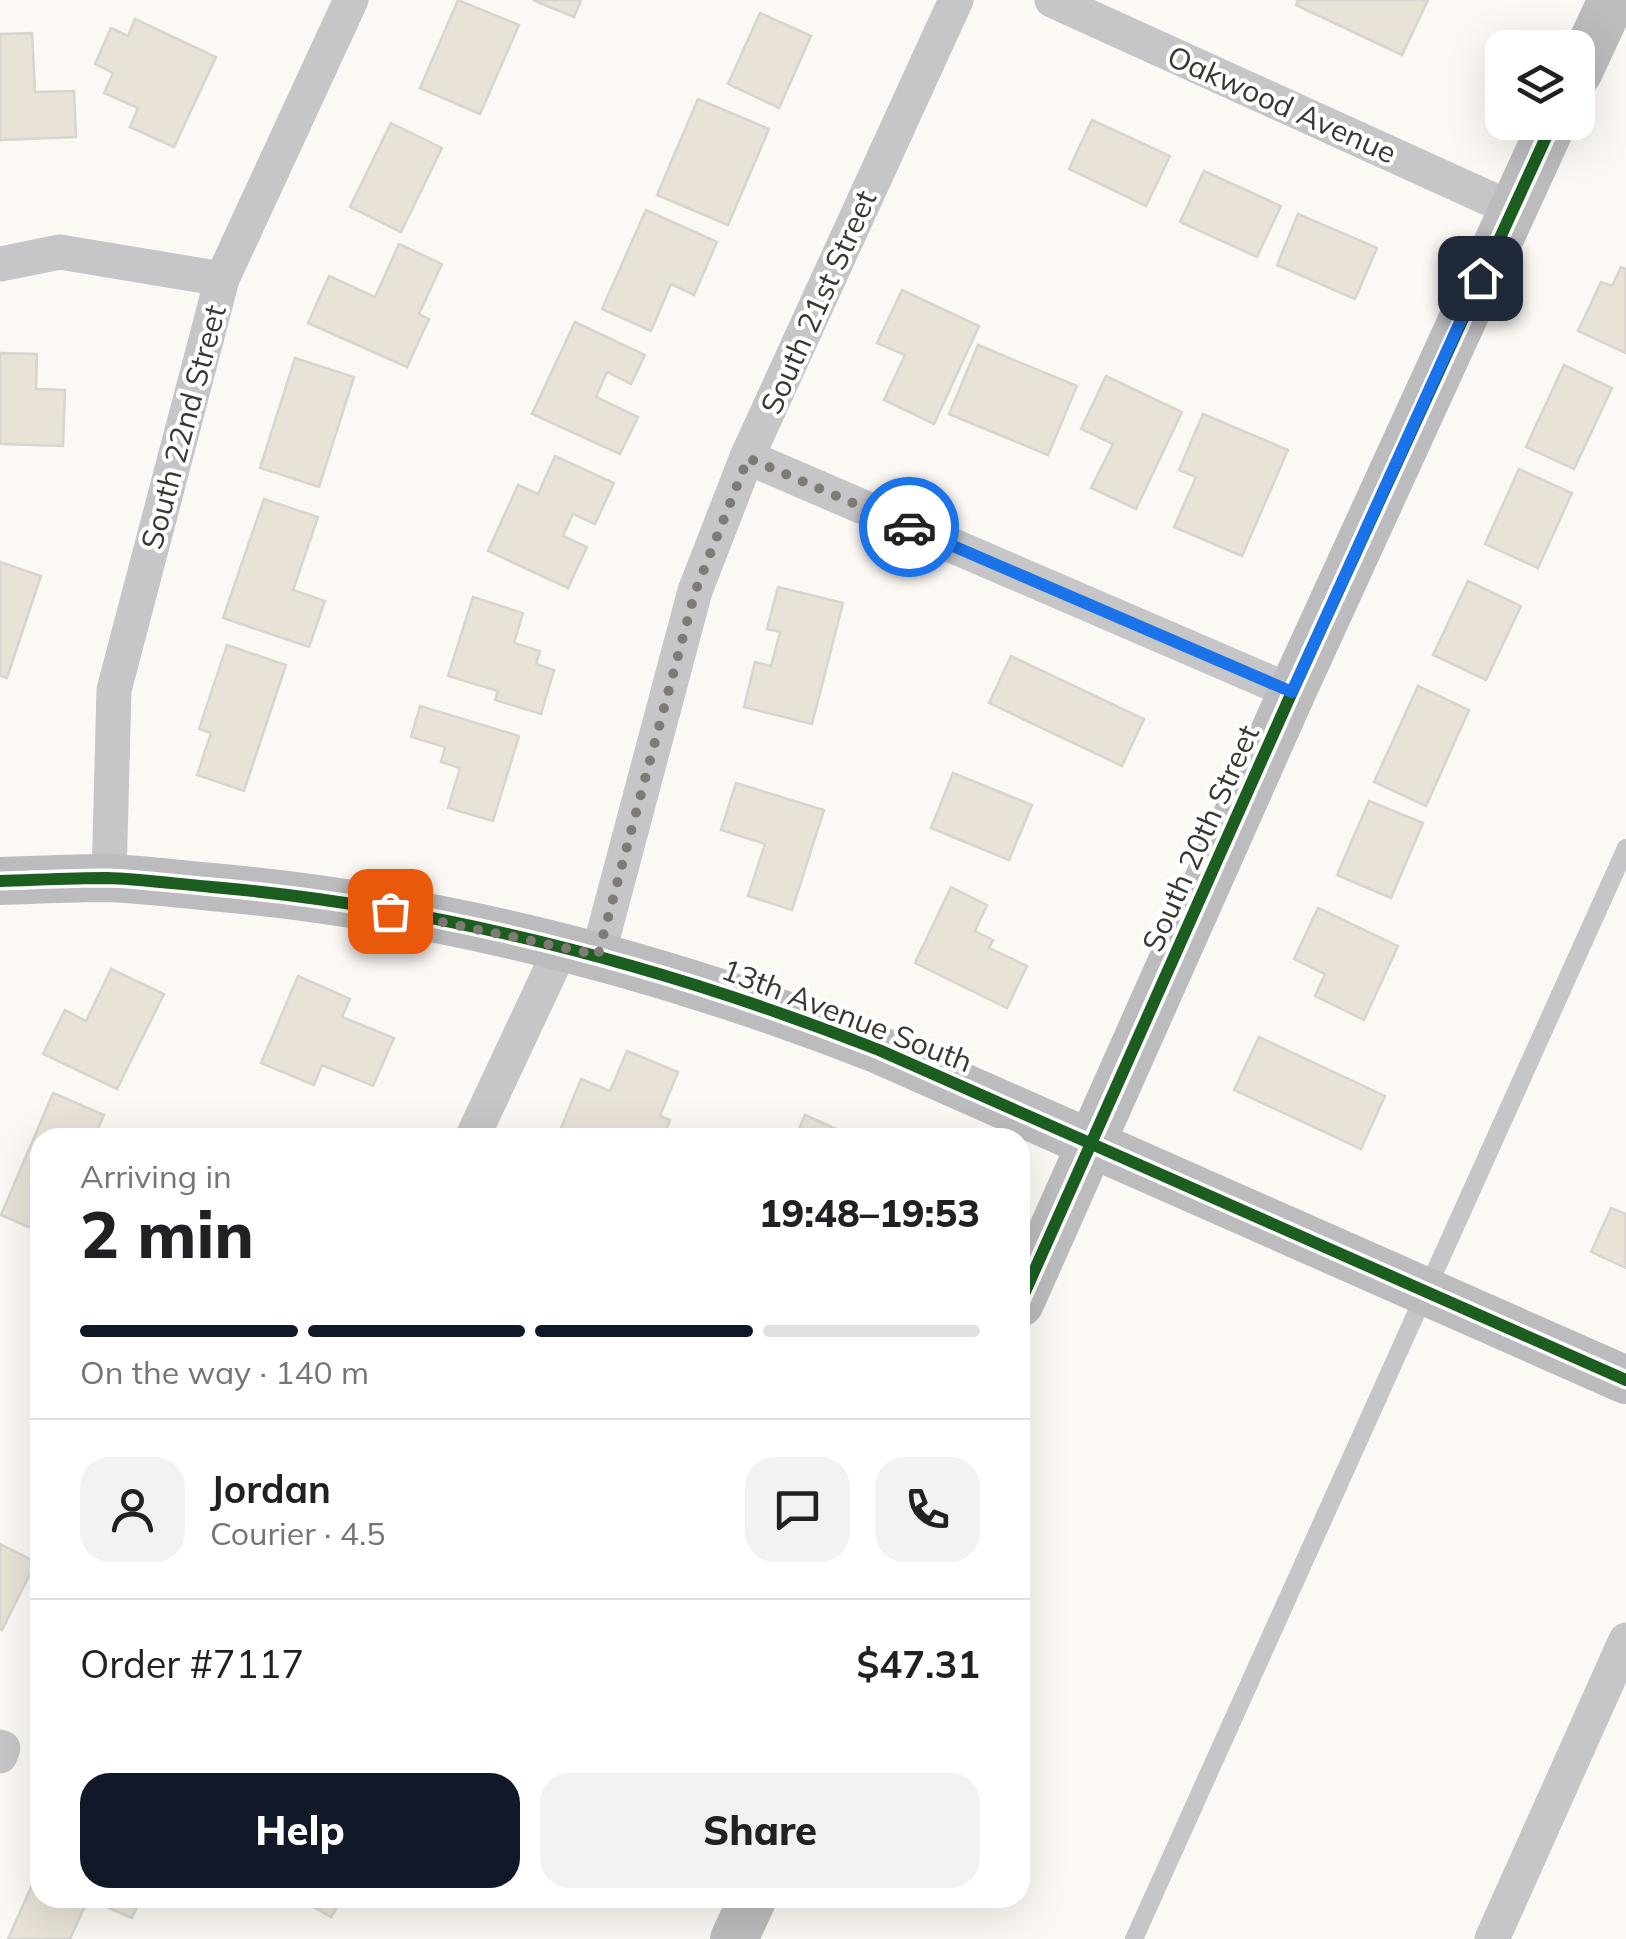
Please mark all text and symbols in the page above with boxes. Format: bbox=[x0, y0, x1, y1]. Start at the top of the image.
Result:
map controls bbox=[1485, 30, 1595, 140]
button: layers bbox=[1485, 30, 1595, 140]
street label: Oakwood Avenue bbox=[1162, 36, 1402, 172]
street label: South 21st Street bbox=[752, 184, 884, 420]
pin bbox=[1438, 236, 1523, 321]
icon: home bbox=[1453, 251, 1508, 306]
street label: South 22nd Street bbox=[132, 301, 234, 553]
courier bbox=[859, 477, 959, 577]
icon: car bbox=[882, 500, 937, 555]
street label: South 20th Street bbox=[1133, 719, 1267, 957]
pin bbox=[348, 869, 433, 954]
icon: bag bbox=[363, 884, 418, 939]
street label: 13th Avenue South bbox=[716, 950, 978, 1080]
text: Arriving in bbox=[80, 1156, 232, 1196]
text: 19:48–19:53 bbox=[759, 1189, 980, 1237]
text: 2 min bbox=[80, 1193, 254, 1274]
text: On the way · 140 m bbox=[80, 1352, 369, 1392]
button: person bbox=[80, 1457, 185, 1562]
button: chat bbox=[745, 1457, 850, 1562]
button: phone bbox=[875, 1457, 980, 1562]
text: Jordan bbox=[210, 1465, 331, 1513]
text: Courier · 4.5 bbox=[210, 1513, 386, 1553]
text: Order #7117 bbox=[80, 1640, 304, 1688]
text: $47.31 bbox=[857, 1640, 980, 1688]
button: Help bbox=[80, 1773, 520, 1888]
button: Share bbox=[540, 1773, 980, 1888]

